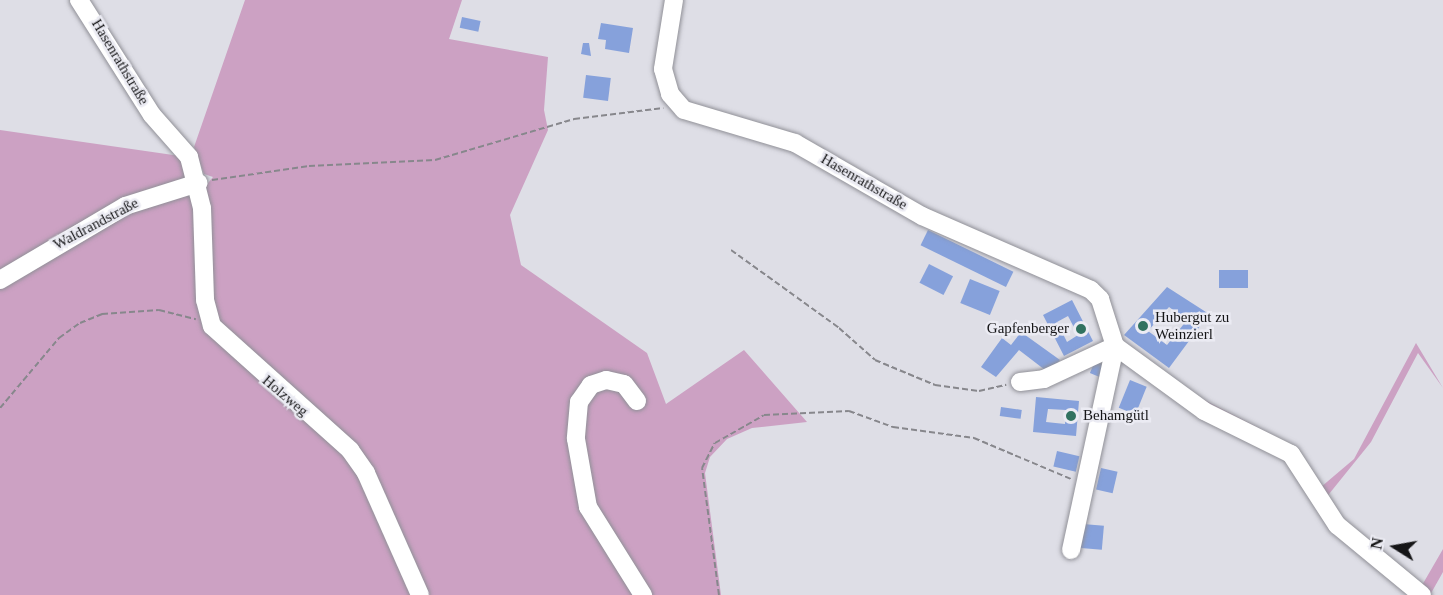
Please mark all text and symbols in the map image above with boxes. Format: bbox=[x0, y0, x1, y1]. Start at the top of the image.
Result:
street label: Hasenrathstraße bbox=[87, 16, 153, 108]
street label: Hasenrathstraße bbox=[818, 150, 910, 214]
street label: Waldrandstraße bbox=[50, 194, 142, 254]
place label: Hubergut zu Weinzierl bbox=[1155, 308, 1229, 343]
marker: Hubergut zu Weinzierl bbox=[1136, 319, 1150, 333]
place label: Gapfenberger bbox=[987, 320, 1069, 338]
marker: Gapfenberger bbox=[1074, 322, 1088, 336]
street label: Holzweg bbox=[258, 372, 312, 420]
place label: Behamgütl bbox=[1083, 407, 1149, 425]
marker: Behamgütl bbox=[1064, 409, 1078, 423]
north arrow bbox=[1365, 517, 1425, 577]
text: N bbox=[1367, 536, 1386, 551]

